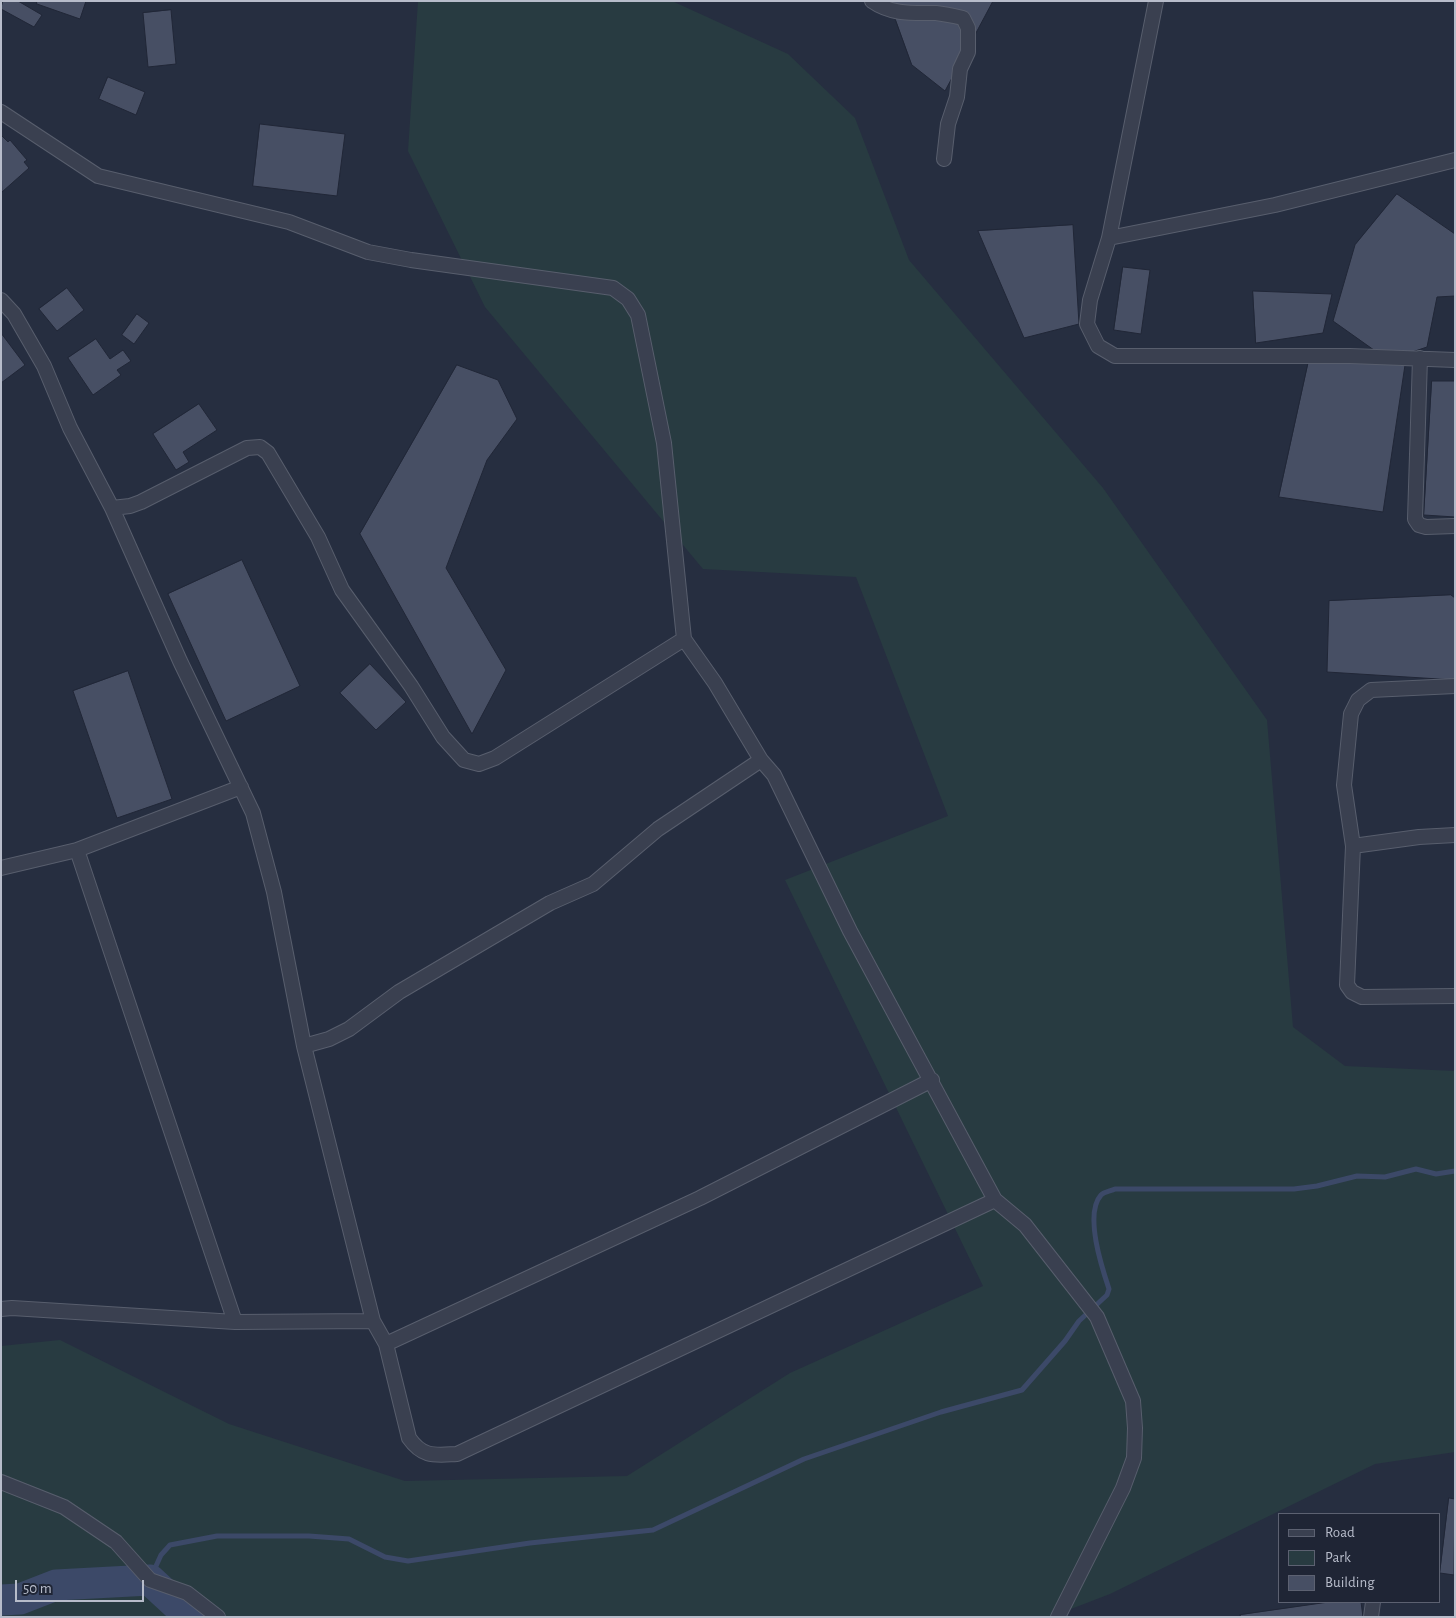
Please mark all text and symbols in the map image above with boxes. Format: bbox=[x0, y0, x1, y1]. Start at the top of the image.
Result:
legend bbox=[1278, 1513, 1441, 1603]
text: Road bbox=[1325, 1525, 1355, 1540]
text: Park bbox=[1325, 1550, 1351, 1565]
scale bar bbox=[18, 1570, 146, 1602]
text: Building bbox=[1325, 1575, 1375, 1590]
text: 50 m bbox=[23, 1581, 52, 1596]

